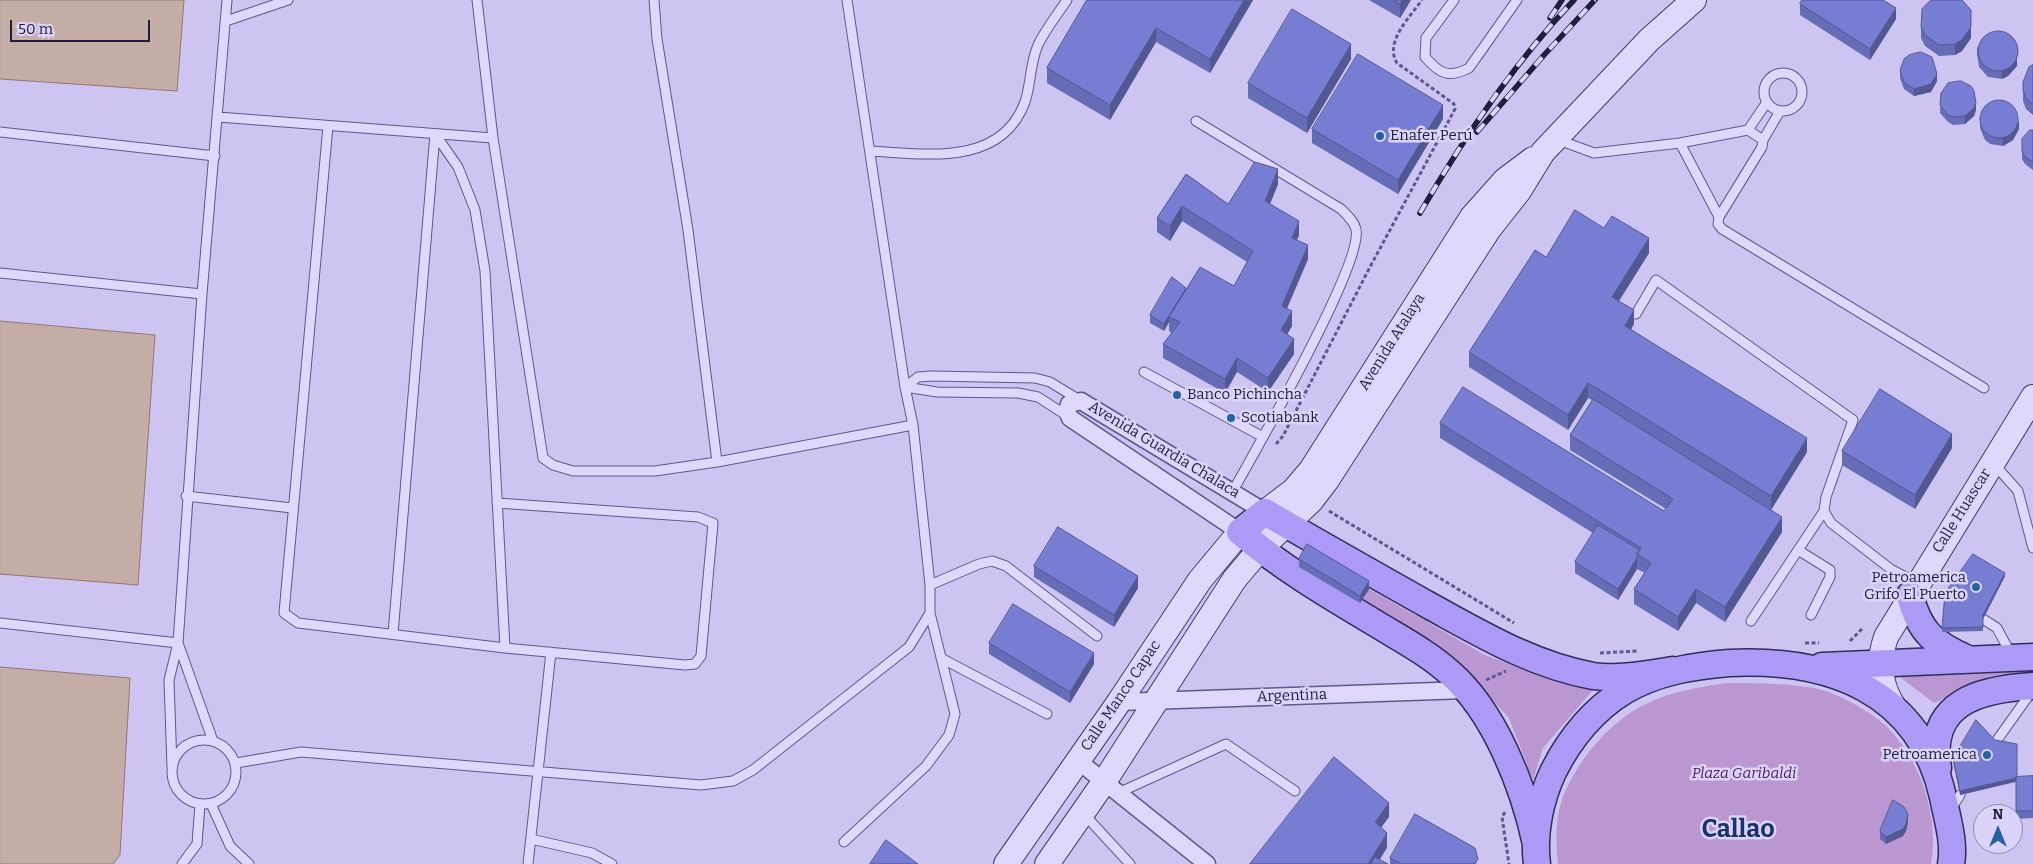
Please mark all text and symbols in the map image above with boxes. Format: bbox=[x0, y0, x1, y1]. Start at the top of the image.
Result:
scale bar bbox=[12, 10, 152, 42]
text: 50 m bbox=[18, 20, 53, 38]
place label: Enafer Perú bbox=[1390, 127, 1473, 145]
marker: Enafer Perú bbox=[1374, 130, 1386, 142]
street label: Avenida Atalaya bbox=[1355, 290, 1429, 394]
place label: Banco Pichincha bbox=[1187, 386, 1302, 404]
marker: Banco Pichincha bbox=[1171, 389, 1183, 401]
street label: Avenida Guardia Chalaca bbox=[1085, 398, 1243, 502]
place label: Scotiabank bbox=[1241, 409, 1319, 427]
marker: Scotiabank bbox=[1225, 412, 1237, 424]
street label: Calle Huascar bbox=[1929, 465, 1995, 557]
place label: Petroamerica Grifo El Puerto bbox=[1864, 569, 1966, 604]
marker: Petroamerica Grifo El Puerto bbox=[1970, 581, 1982, 593]
street label: Calle Manco Capac bbox=[1077, 637, 1165, 755]
street label: Argentina bbox=[1257, 686, 1327, 706]
place label: Petroamerica bbox=[1883, 746, 1977, 764]
marker: Petroamerica bbox=[1981, 749, 1993, 761]
park label: Plaza Garibaldi bbox=[1692, 765, 1796, 783]
north arrow bbox=[1973, 804, 2023, 854]
text: N bbox=[1993, 806, 2003, 823]
district label: Callao bbox=[1701, 815, 1775, 845]

